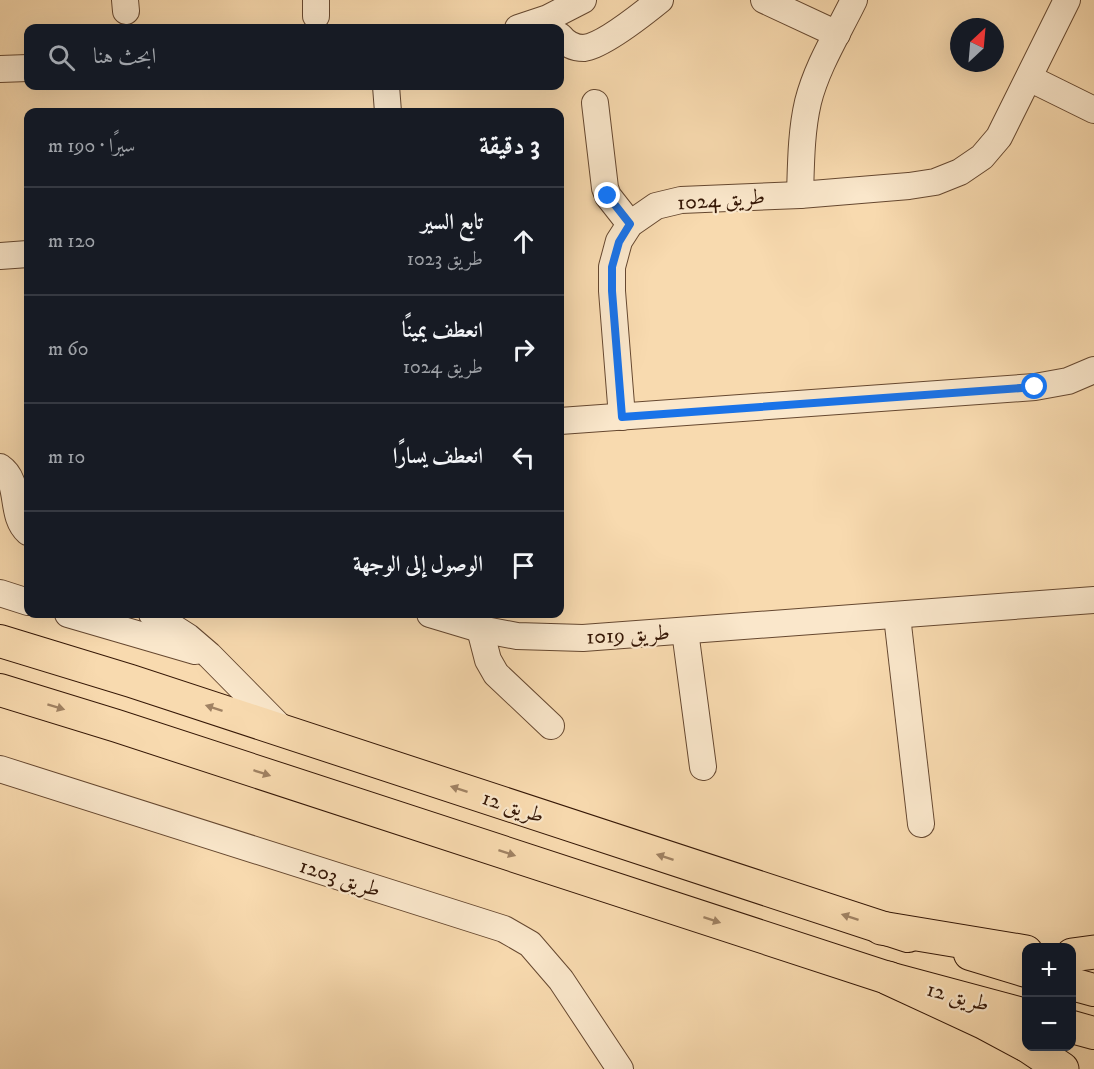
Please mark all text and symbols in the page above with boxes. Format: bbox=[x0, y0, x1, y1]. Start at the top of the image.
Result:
north arrow bbox=[950, 18, 1004, 72]
search box bbox=[24, 24, 564, 90]
icon: search bbox=[45, 41, 78, 74]
text: ابحث هنا bbox=[93, 43, 156, 70]
text: 3 دقيقة bbox=[479, 130, 540, 163]
text: سيرًا · 190 m bbox=[48, 134, 135, 159]
route end bbox=[594, 182, 620, 208]
street label: طريق 1024 bbox=[676, 183, 766, 217]
text: تابع السير bbox=[421, 209, 483, 236]
icon: ahead bbox=[507, 225, 540, 258]
text: 120 m bbox=[48, 229, 95, 254]
text: طريق 1023 bbox=[407, 247, 483, 272]
text: انعطف يمينًا bbox=[402, 317, 483, 344]
icon: right bbox=[507, 333, 540, 366]
text: 60 m bbox=[48, 337, 89, 362]
text: طريق 1024 bbox=[403, 355, 483, 380]
route start bbox=[1021, 373, 1047, 399]
icon: left bbox=[507, 441, 540, 474]
text: انعطف يسارًا bbox=[393, 443, 483, 470]
text: 10 m bbox=[48, 445, 85, 470]
icon: arrive bbox=[507, 549, 540, 582]
text: الوصول إلى الوجهة bbox=[353, 551, 483, 578]
street label: طريق 1019 bbox=[585, 619, 671, 651]
one-way arrow bbox=[47, 703, 65, 712]
one-way arrow bbox=[205, 703, 223, 713]
one-way arrow bbox=[253, 769, 271, 778]
one-way arrow bbox=[450, 784, 468, 793]
street label: طريق 12 bbox=[478, 784, 548, 830]
one-way arrow bbox=[498, 849, 516, 858]
one-way arrow bbox=[656, 851, 674, 861]
street label: طريق 1203 bbox=[296, 852, 384, 904]
one-way arrow bbox=[841, 912, 859, 922]
one-way arrow bbox=[703, 916, 721, 926]
map controls bbox=[1022, 943, 1076, 1051]
button: + bbox=[1022, 943, 1076, 997]
street label: طريق 12 bbox=[924, 976, 992, 1018]
button: − bbox=[1022, 997, 1076, 1051]

